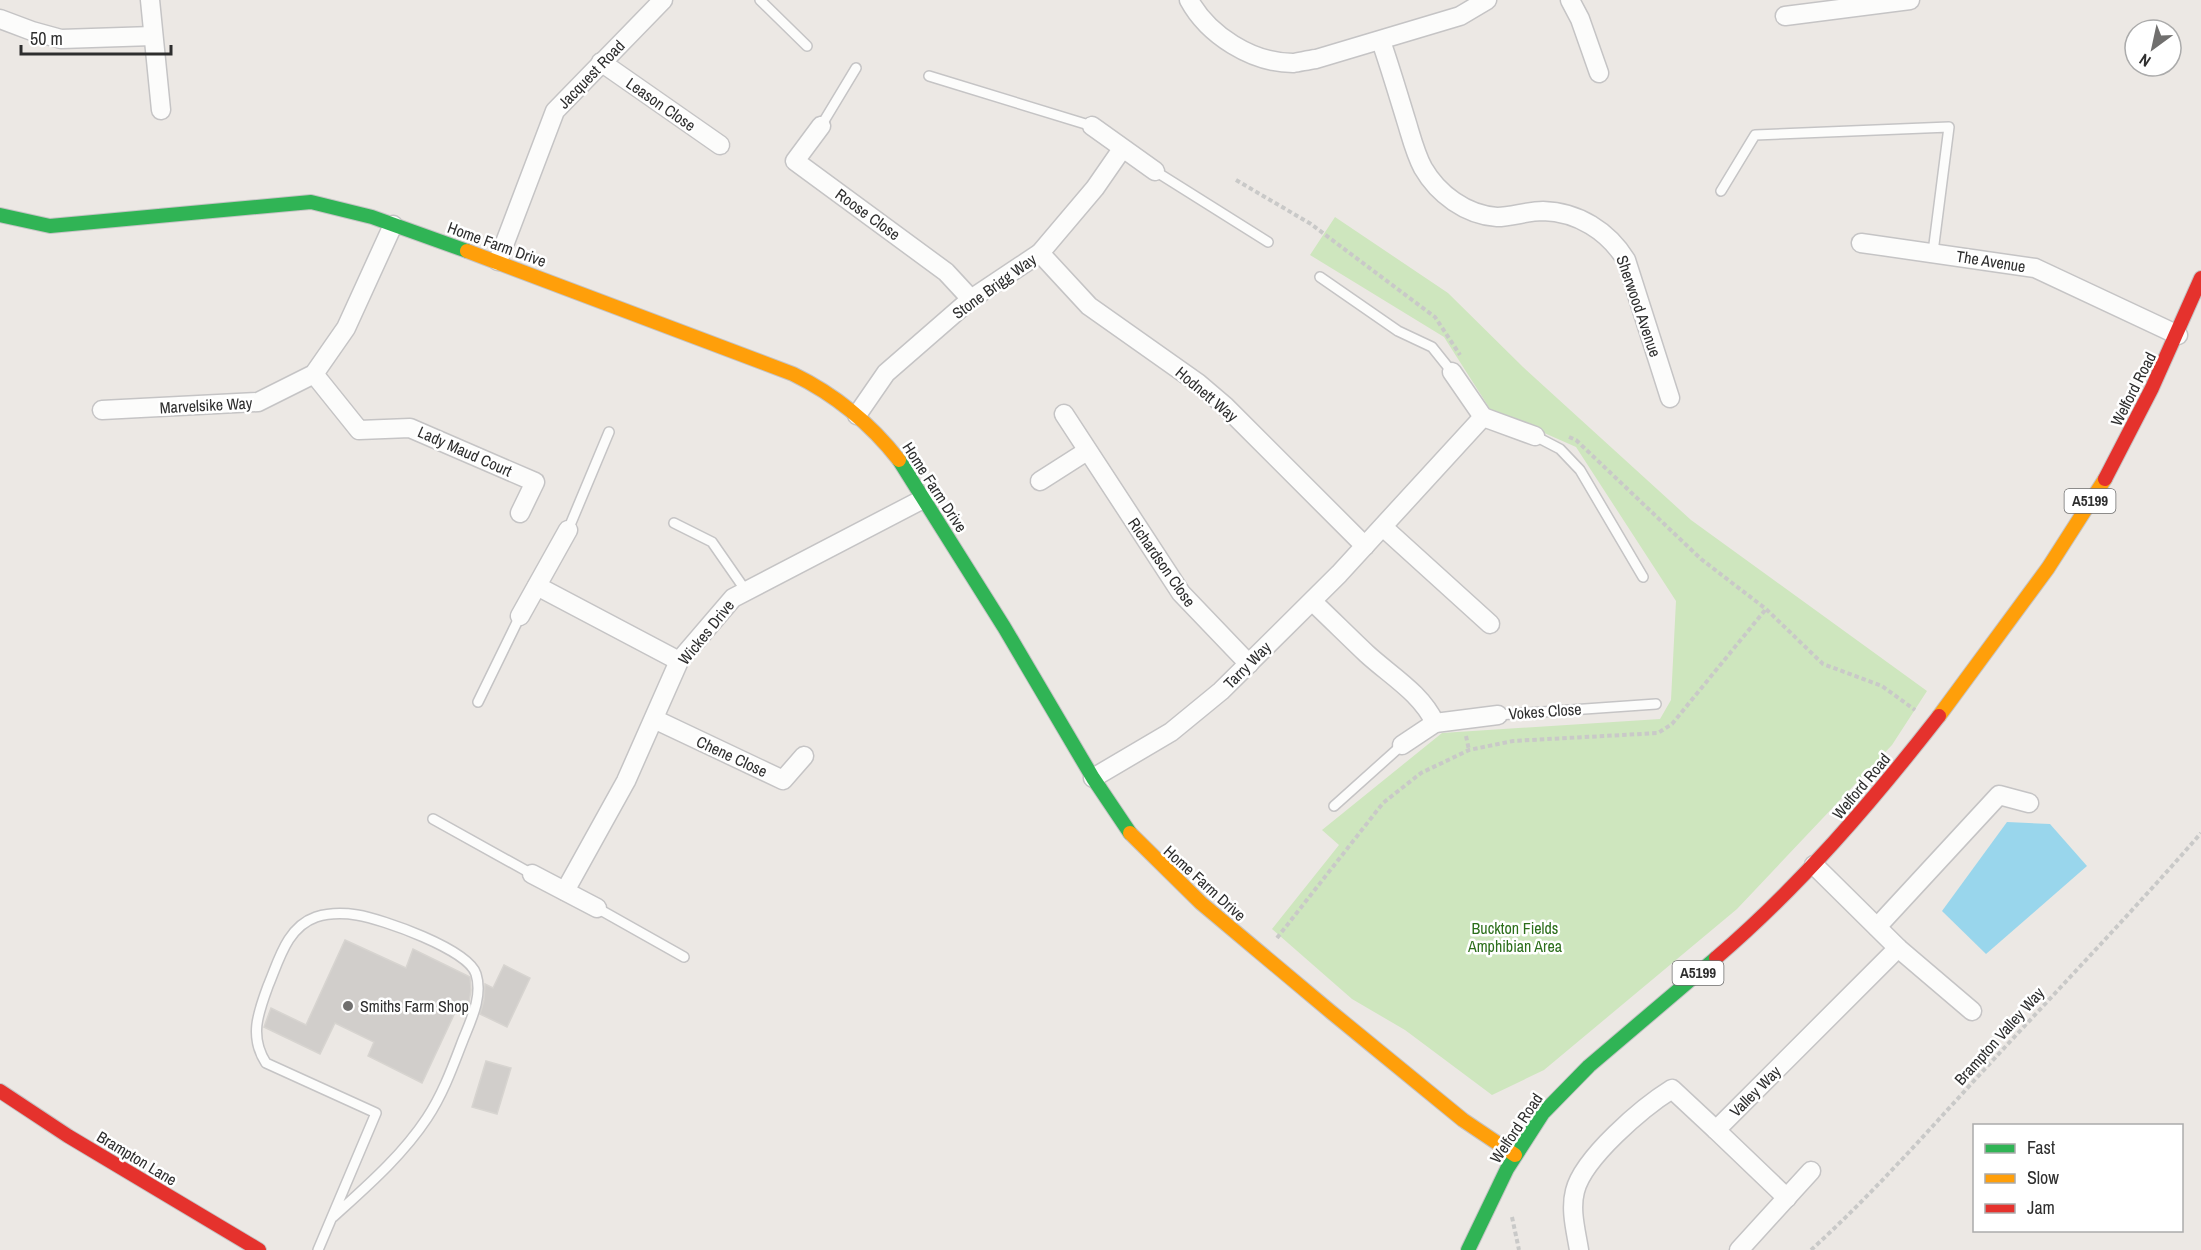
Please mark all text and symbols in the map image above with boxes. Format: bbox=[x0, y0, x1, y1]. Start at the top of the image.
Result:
scale bar bbox=[21, 18, 171, 56]
north arrow bbox=[2123, 18, 2183, 78]
text: 50 m bbox=[30, 26, 63, 51]
street label: Jacquest Road bbox=[553, 35, 629, 113]
text: N bbox=[2135, 49, 2155, 72]
street label: Leason Close bbox=[622, 72, 700, 136]
street label: Roose Close bbox=[831, 183, 905, 245]
street label: Home Farm Drive bbox=[445, 216, 549, 272]
street label: The Avenue bbox=[1955, 245, 2027, 277]
street label: Stone Brigg Way bbox=[948, 248, 1041, 324]
street label: Sherwood Avenue bbox=[1611, 252, 1667, 360]
street label: Welford Road bbox=[2105, 348, 2161, 430]
street label: Hodnett Way bbox=[1171, 361, 1243, 427]
street label: Marvelsike Way bbox=[159, 392, 253, 418]
street label: Lady Maud Court bbox=[415, 420, 516, 482]
street label: Home Farm Drive bbox=[898, 438, 972, 536]
road number: A5199 bbox=[2064, 489, 2116, 513]
street label: Richardson Close bbox=[1123, 513, 1201, 611]
street label: Wickes Drive bbox=[673, 595, 739, 669]
street label: Tarry Way bbox=[1218, 636, 1276, 694]
street label: Vokes Close bbox=[1508, 697, 1582, 725]
street label: Chene Close bbox=[693, 730, 771, 782]
street label: Welford Road bbox=[1827, 748, 1895, 824]
street label: Home Farm Drive bbox=[1159, 840, 1251, 926]
park label: Buckton Fields Amphibian Area bbox=[1467, 917, 1563, 957]
road number: A5199 bbox=[1672, 961, 1724, 985]
street label: Brampton Valley Way bbox=[1949, 982, 2049, 1090]
place label: Smiths Farm Shop bbox=[360, 995, 469, 1017]
marker: Smiths Farm Shop bbox=[341, 999, 355, 1013]
street label: Valley Way bbox=[1725, 1060, 1786, 1121]
street label: Welford Road bbox=[1485, 1089, 1547, 1167]
legend bbox=[1973, 1124, 2183, 1232]
street label: Brampton Lane bbox=[93, 1125, 181, 1191]
text: Fast bbox=[2027, 1135, 2055, 1160]
text: Slow bbox=[2027, 1165, 2059, 1190]
text: Jam bbox=[2027, 1195, 2055, 1220]

